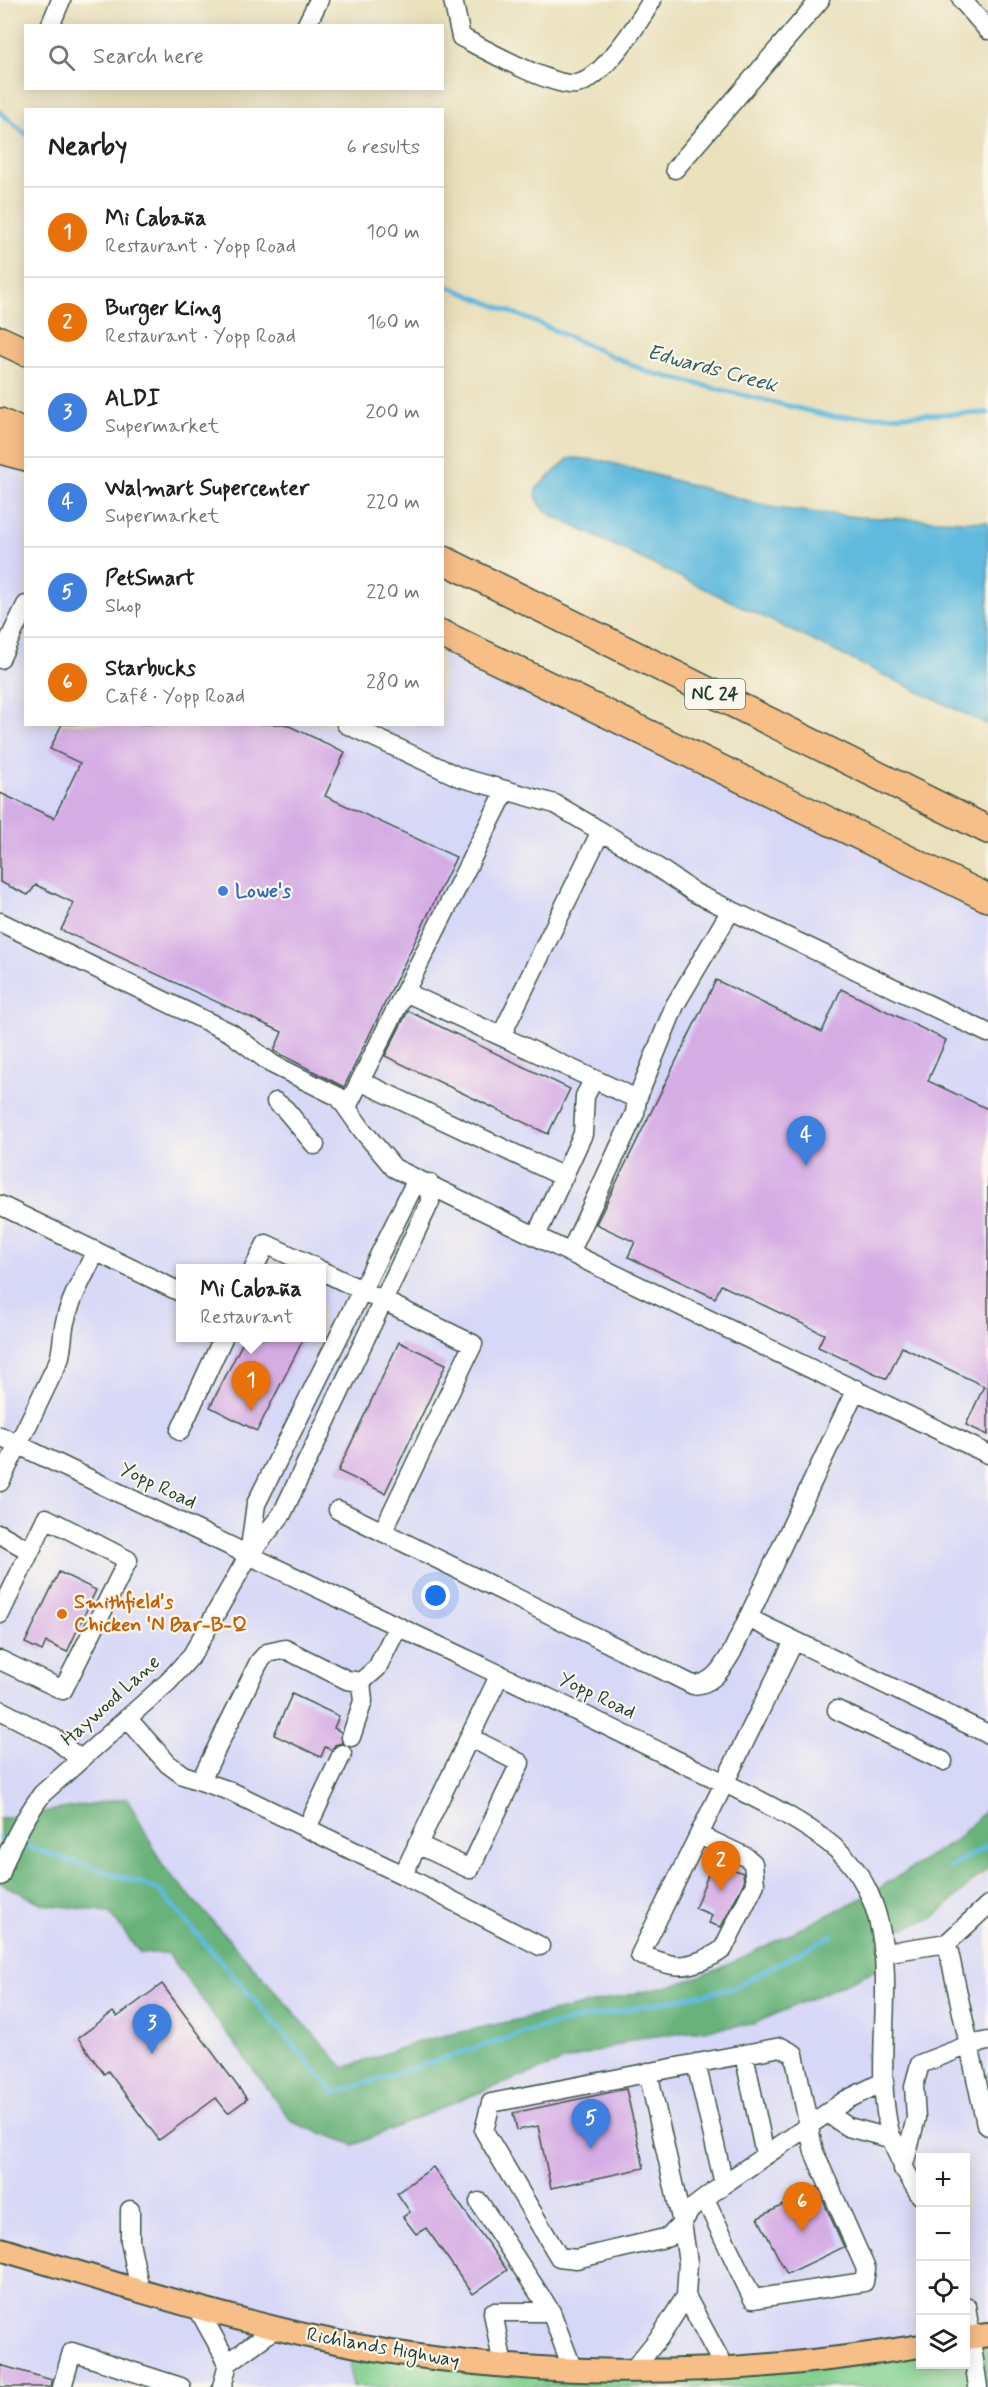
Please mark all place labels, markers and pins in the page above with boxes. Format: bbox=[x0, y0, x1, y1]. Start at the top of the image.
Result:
place label: Lowe's bbox=[235, 878, 291, 905]
marker: Lowe's bbox=[216, 884, 230, 898]
pin: 4 bbox=[786, 1116, 826, 1166]
pin: 1 bbox=[232, 1362, 270, 1411]
place label: Smithfield's Chicken 'N Bar-B-Q bbox=[74, 1589, 247, 1639]
marker: Smithfield's Chicken 'N Bar-B-Q bbox=[55, 1607, 69, 1621]
pin: 2 bbox=[702, 1842, 740, 1891]
pin: 3 bbox=[132, 2004, 172, 2054]
pin: 5 bbox=[572, 2100, 610, 2149]
pin: 6 bbox=[782, 2182, 822, 2232]

